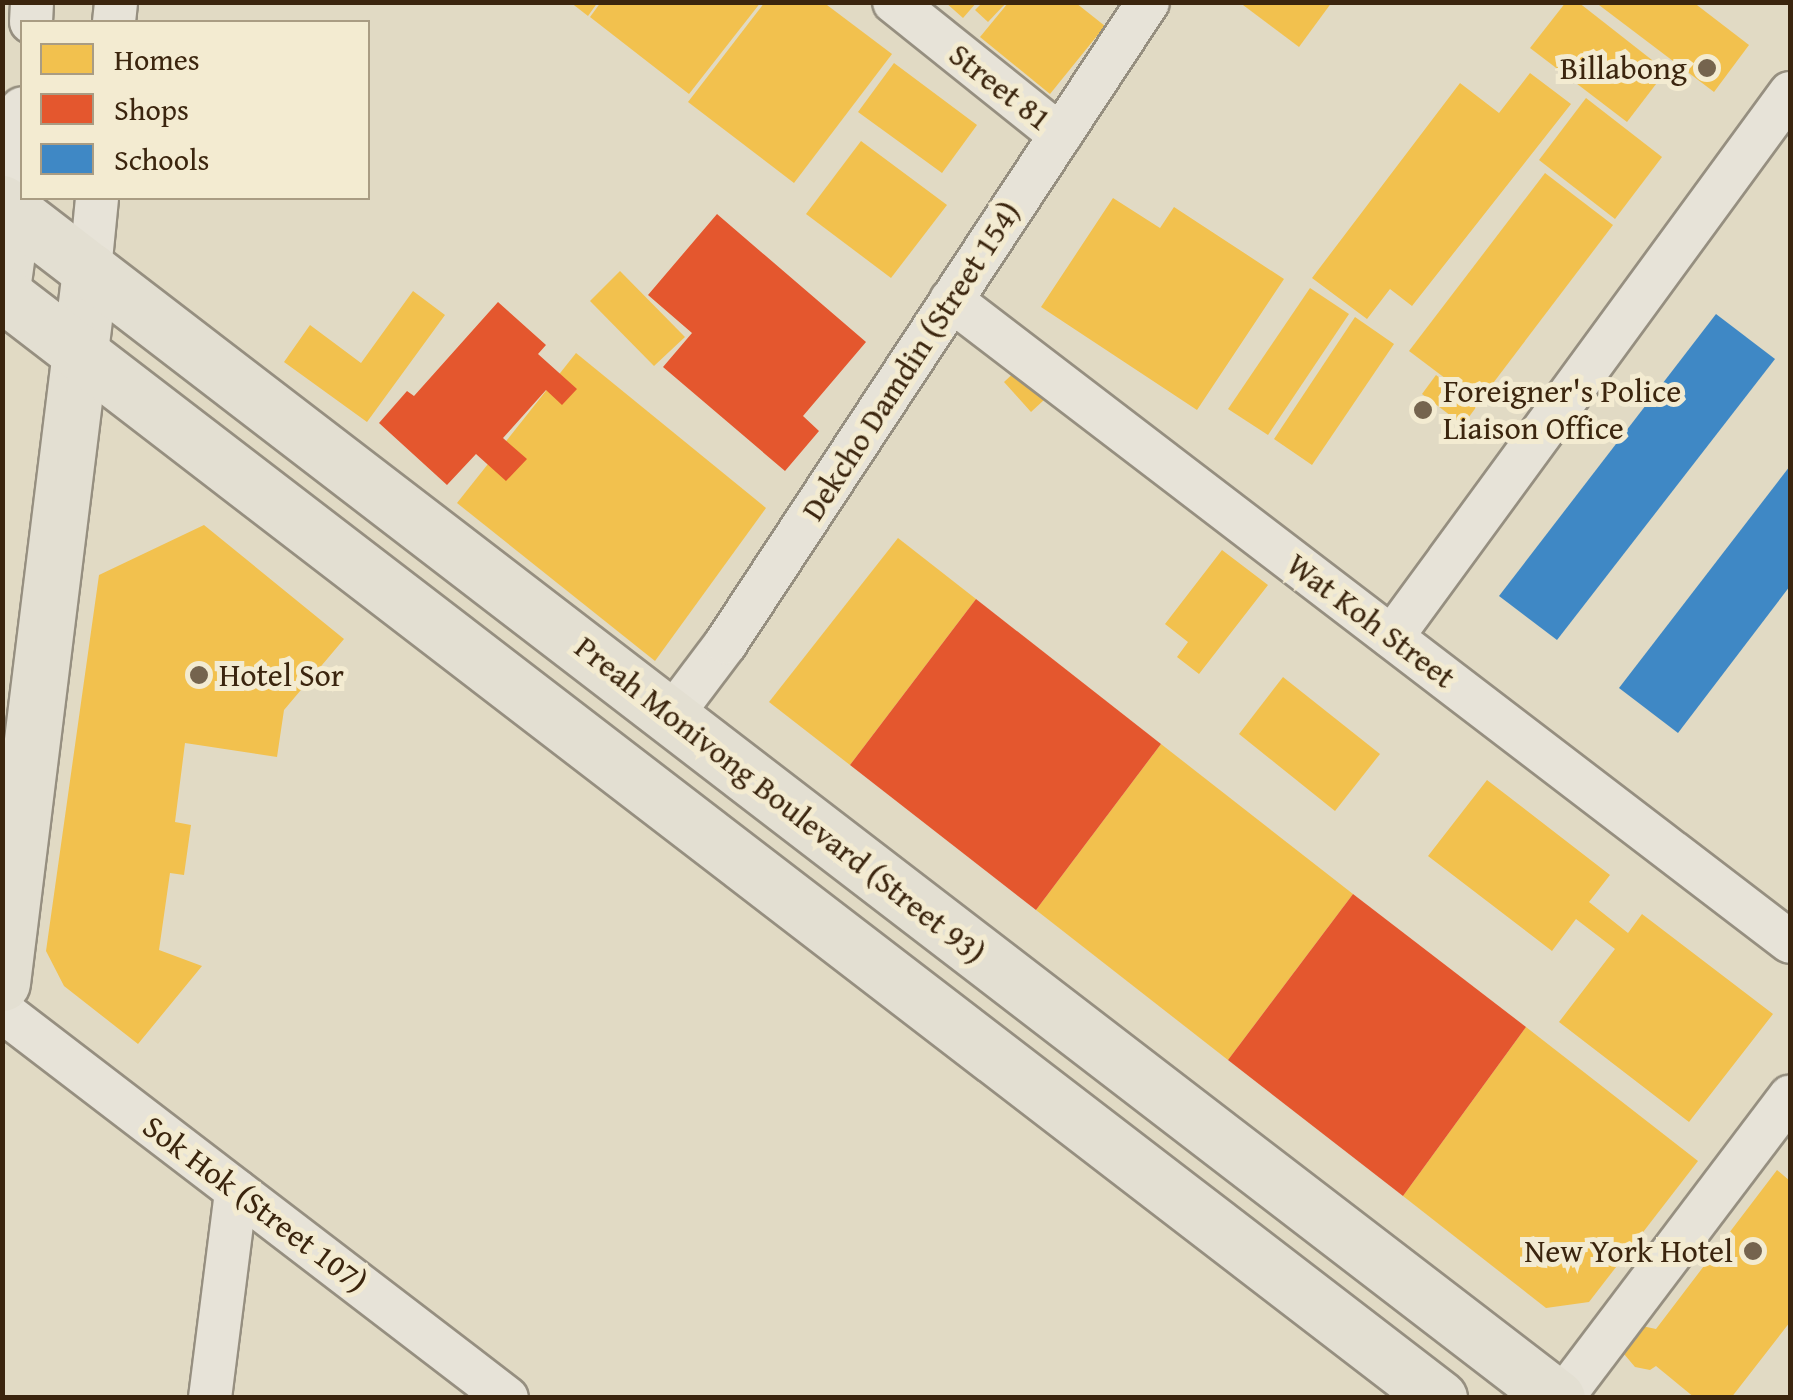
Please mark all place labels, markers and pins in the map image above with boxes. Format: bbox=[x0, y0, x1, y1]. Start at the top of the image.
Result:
place label: Billabong bbox=[1560, 49, 1687, 87]
marker: Billabong bbox=[1696, 57, 1718, 79]
place label: Foreigner's Police Liaison Office bbox=[1443, 373, 1681, 448]
marker: Foreigner's Police Liaison Office bbox=[1412, 399, 1434, 421]
place label: Hotel Sor bbox=[219, 656, 344, 694]
marker: Hotel Sor bbox=[188, 664, 210, 686]
place label: New York Hotel bbox=[1524, 1232, 1733, 1270]
marker: New York Hotel bbox=[1742, 1240, 1764, 1262]

